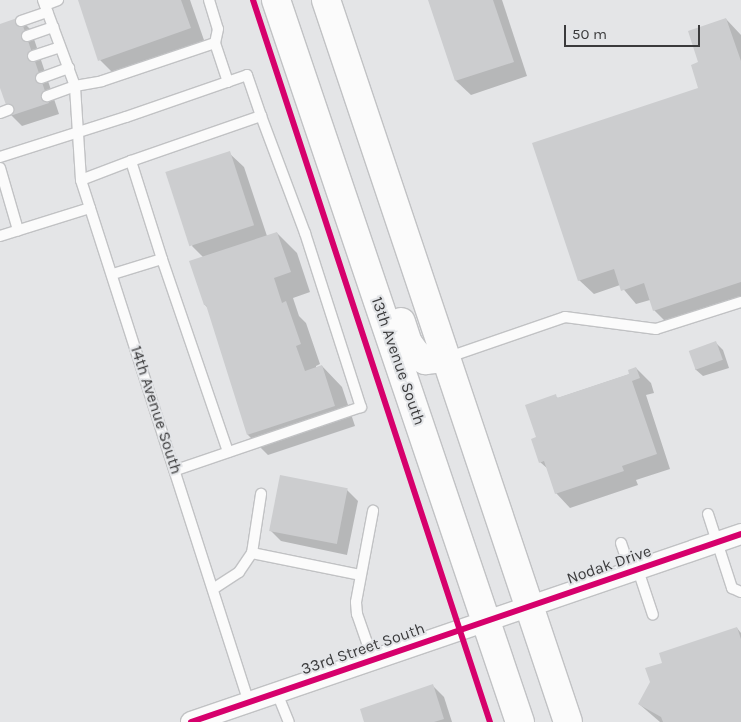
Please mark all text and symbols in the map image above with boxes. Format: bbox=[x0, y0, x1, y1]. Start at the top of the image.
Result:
scale bar bbox=[566, 15, 702, 47]
text: 50 m bbox=[572, 25, 607, 43]
street label: 13th Avenue South bbox=[367, 294, 429, 428]
street label: 14th Avenue South bbox=[126, 343, 186, 477]
street label: Nodak Drive bbox=[564, 542, 654, 588]
street label: 33rd Street South bbox=[299, 619, 427, 679]

